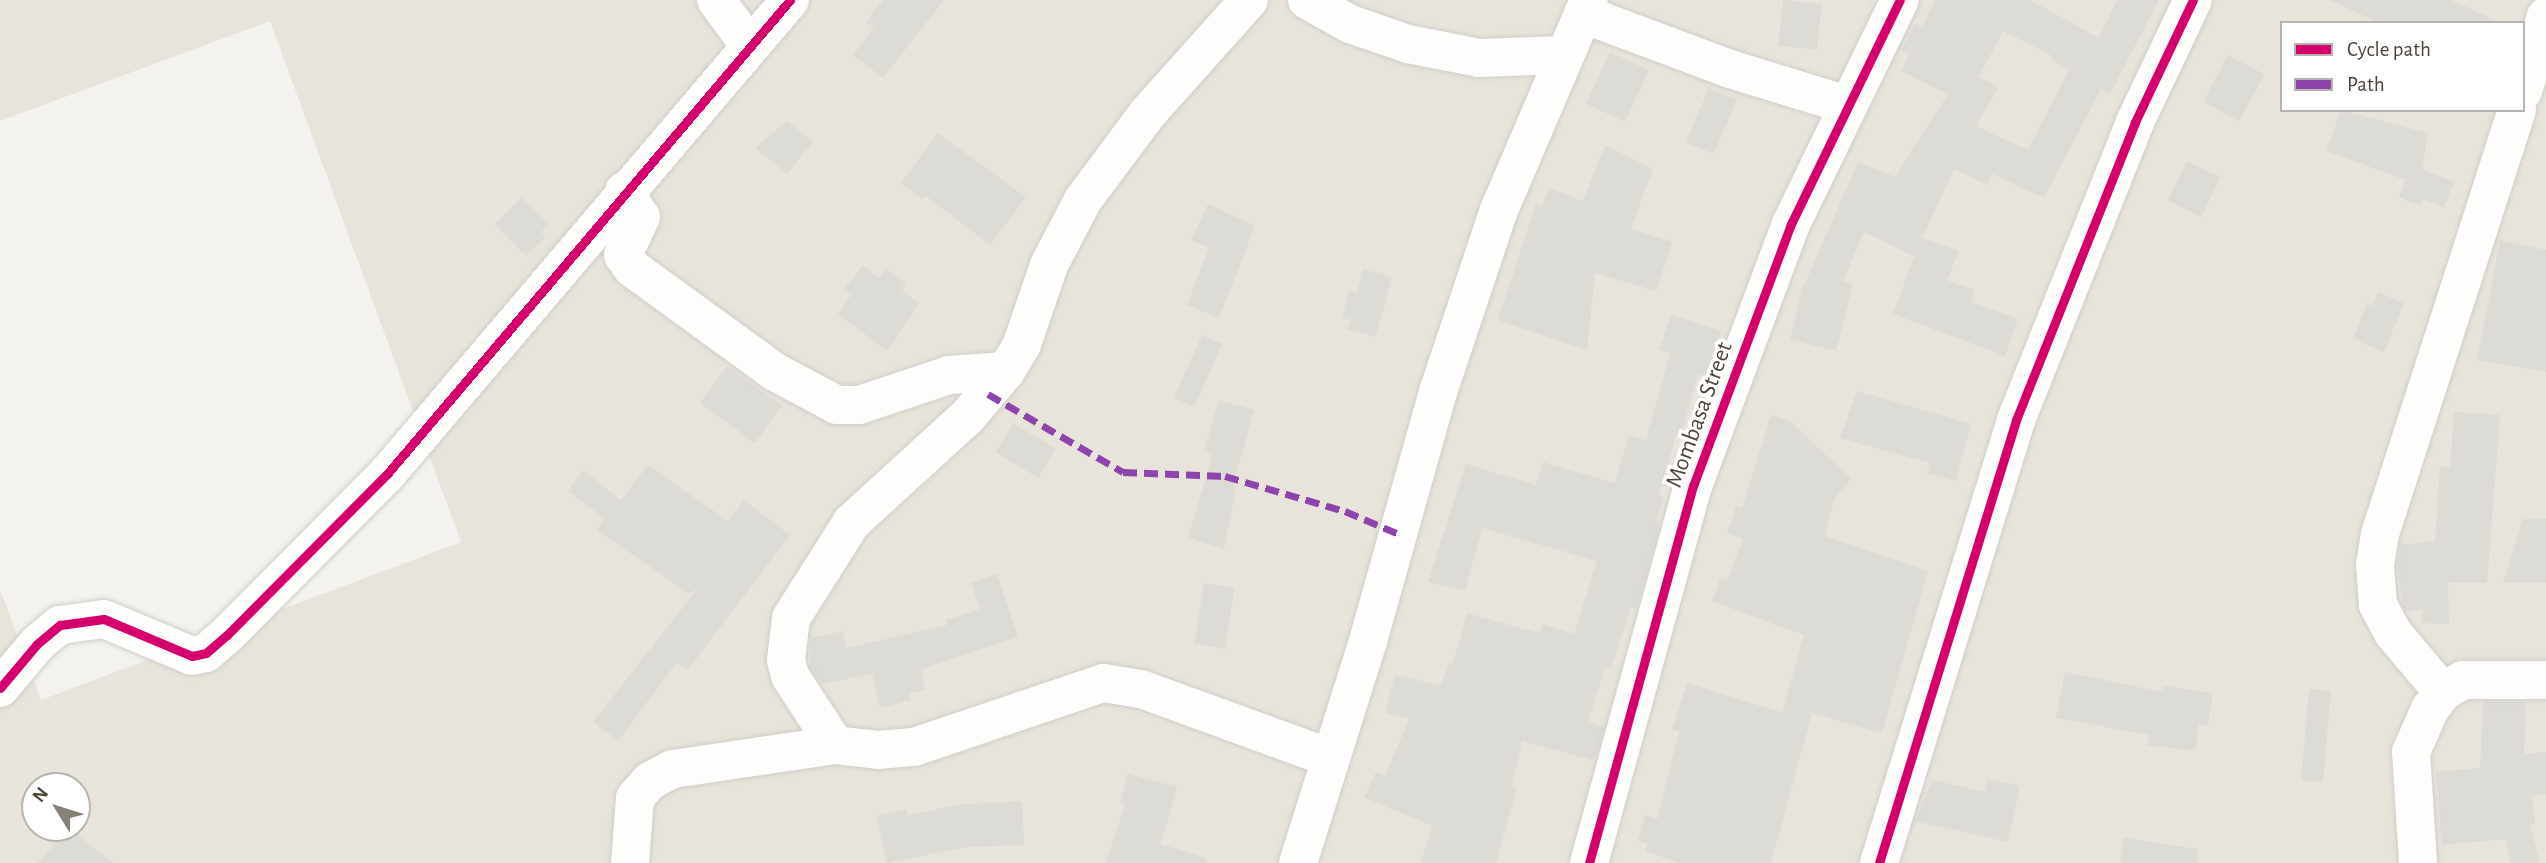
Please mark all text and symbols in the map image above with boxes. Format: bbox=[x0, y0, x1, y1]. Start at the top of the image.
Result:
legend bbox=[2280, 21, 2525, 112]
text: Cycle path bbox=[2347, 39, 2431, 60]
text: Path bbox=[2347, 74, 2385, 95]
street label: Mombasa Street bbox=[1660, 338, 1740, 492]
north arrow bbox=[21, 772, 91, 842]
text: N bbox=[29, 784, 52, 806]

